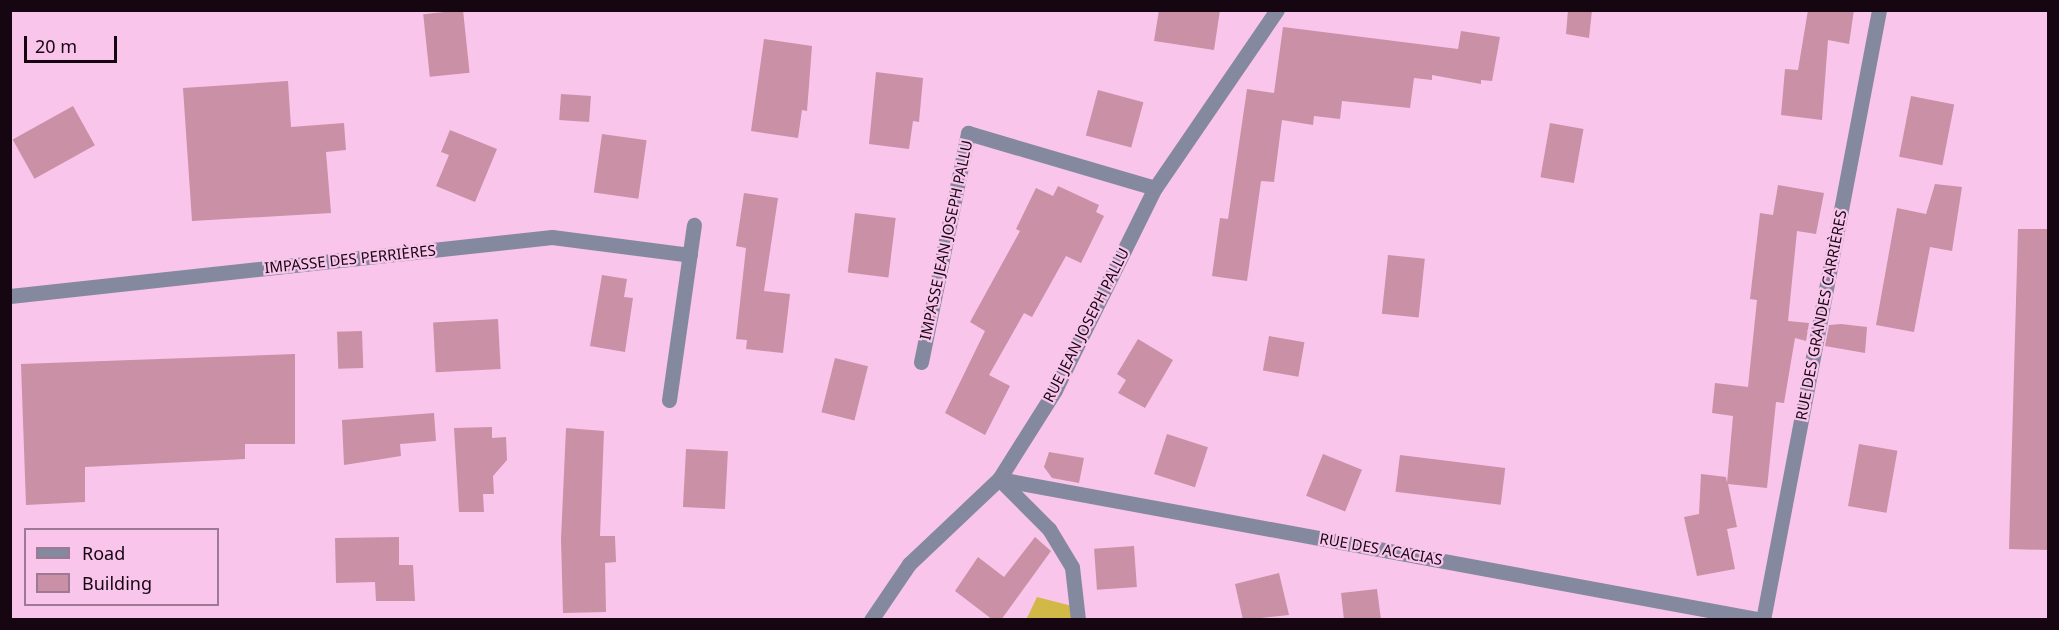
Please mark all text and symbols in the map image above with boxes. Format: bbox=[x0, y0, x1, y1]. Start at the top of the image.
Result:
scale bar bbox=[27, 24, 120, 62]
text: 20 m bbox=[35, 34, 77, 58]
street label: IMPASSE JEAN JOSEPH PALLU bbox=[916, 139, 976, 341]
street label: RUE DES GRANDES CARRIÈRES bbox=[1792, 208, 1850, 422]
street label: IMPASSE DES PERRIÈRES bbox=[263, 241, 437, 277]
street label: RUE JEAN JOSEPH PALLU bbox=[1039, 245, 1133, 405]
legend bbox=[24, 528, 219, 606]
street label: RUE DES ACACIAS bbox=[1318, 529, 1444, 569]
text: Road bbox=[82, 541, 125, 565]
text: Building bbox=[82, 571, 152, 595]

